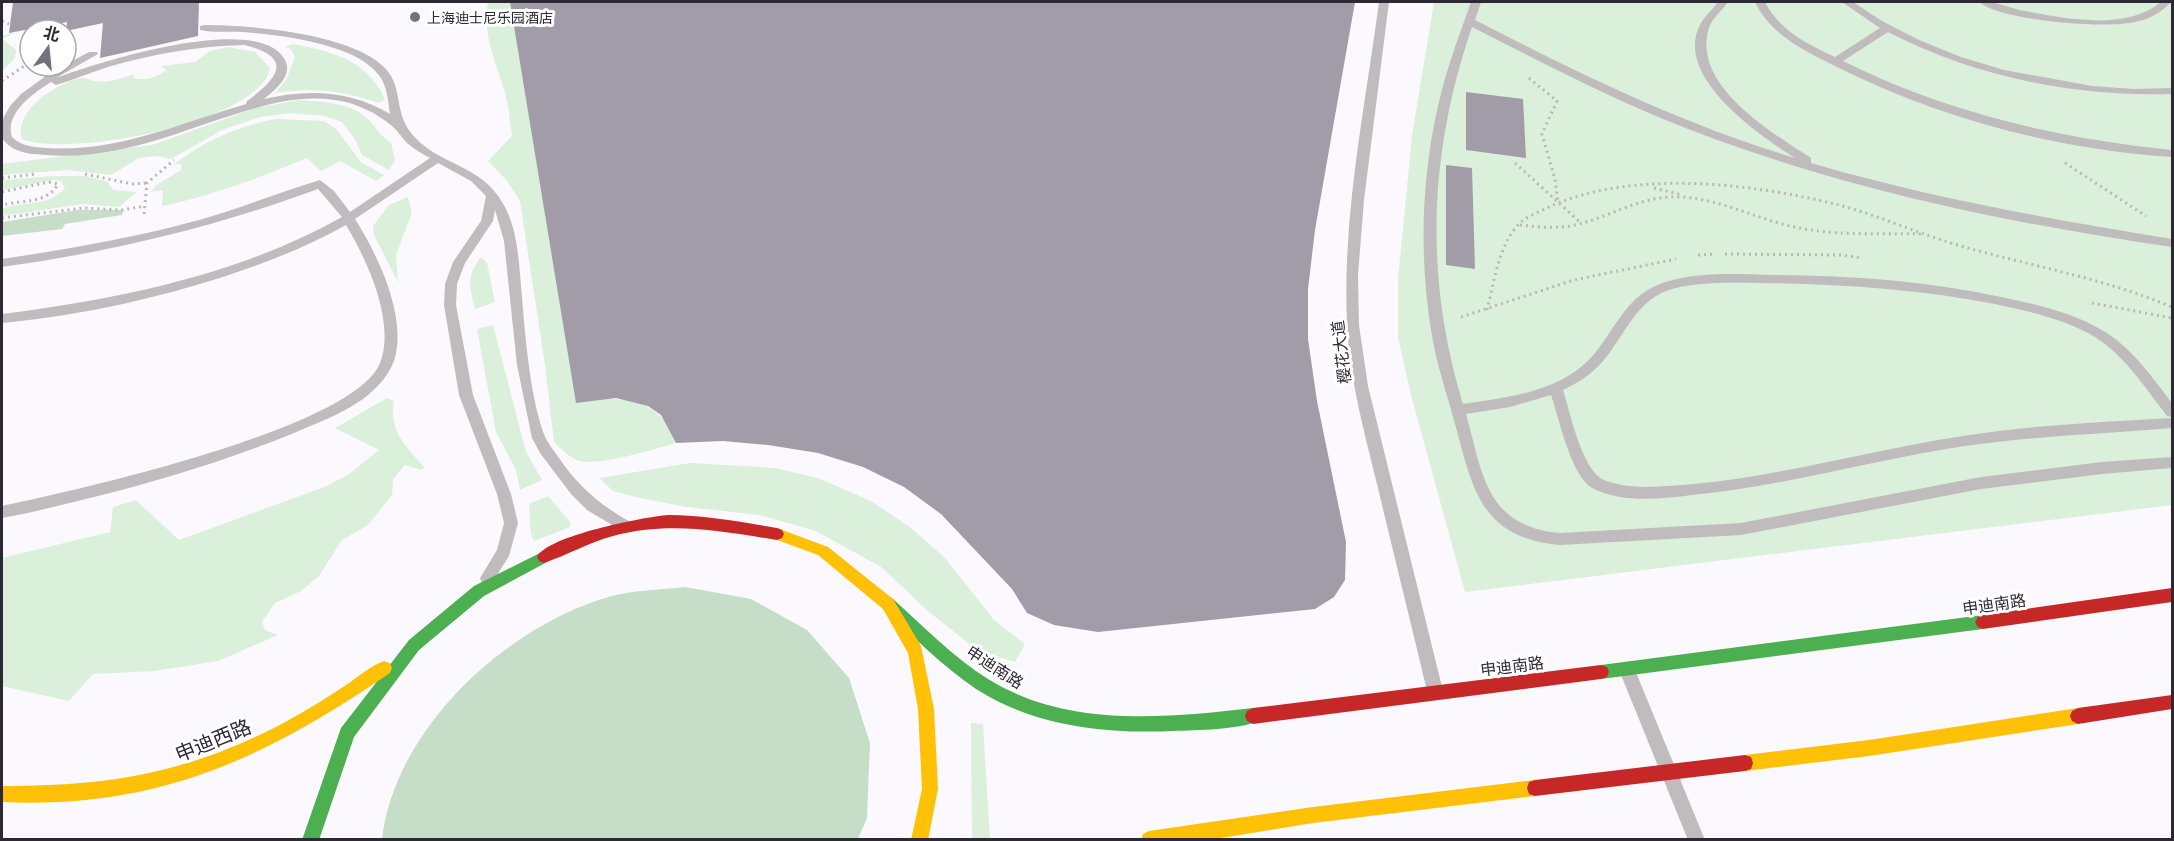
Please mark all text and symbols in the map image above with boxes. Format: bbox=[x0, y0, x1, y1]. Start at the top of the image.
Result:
place label: 上海迪士尼乐园酒店 bbox=[427, 8, 553, 27]
marker: 上海迪士尼乐园酒店 bbox=[408, 10, 422, 24]
north arrow bbox=[18, 18, 78, 78]
text: 北 bbox=[41, 21, 62, 46]
street label: 樱花大道 bbox=[1326, 319, 1356, 385]
street label: 申迪南路 bbox=[1961, 589, 2027, 619]
street label: 申迪南路 bbox=[962, 640, 1028, 694]
street label: 申迪南路 bbox=[1479, 651, 1545, 681]
street label: 申迪西路 bbox=[171, 712, 255, 768]

